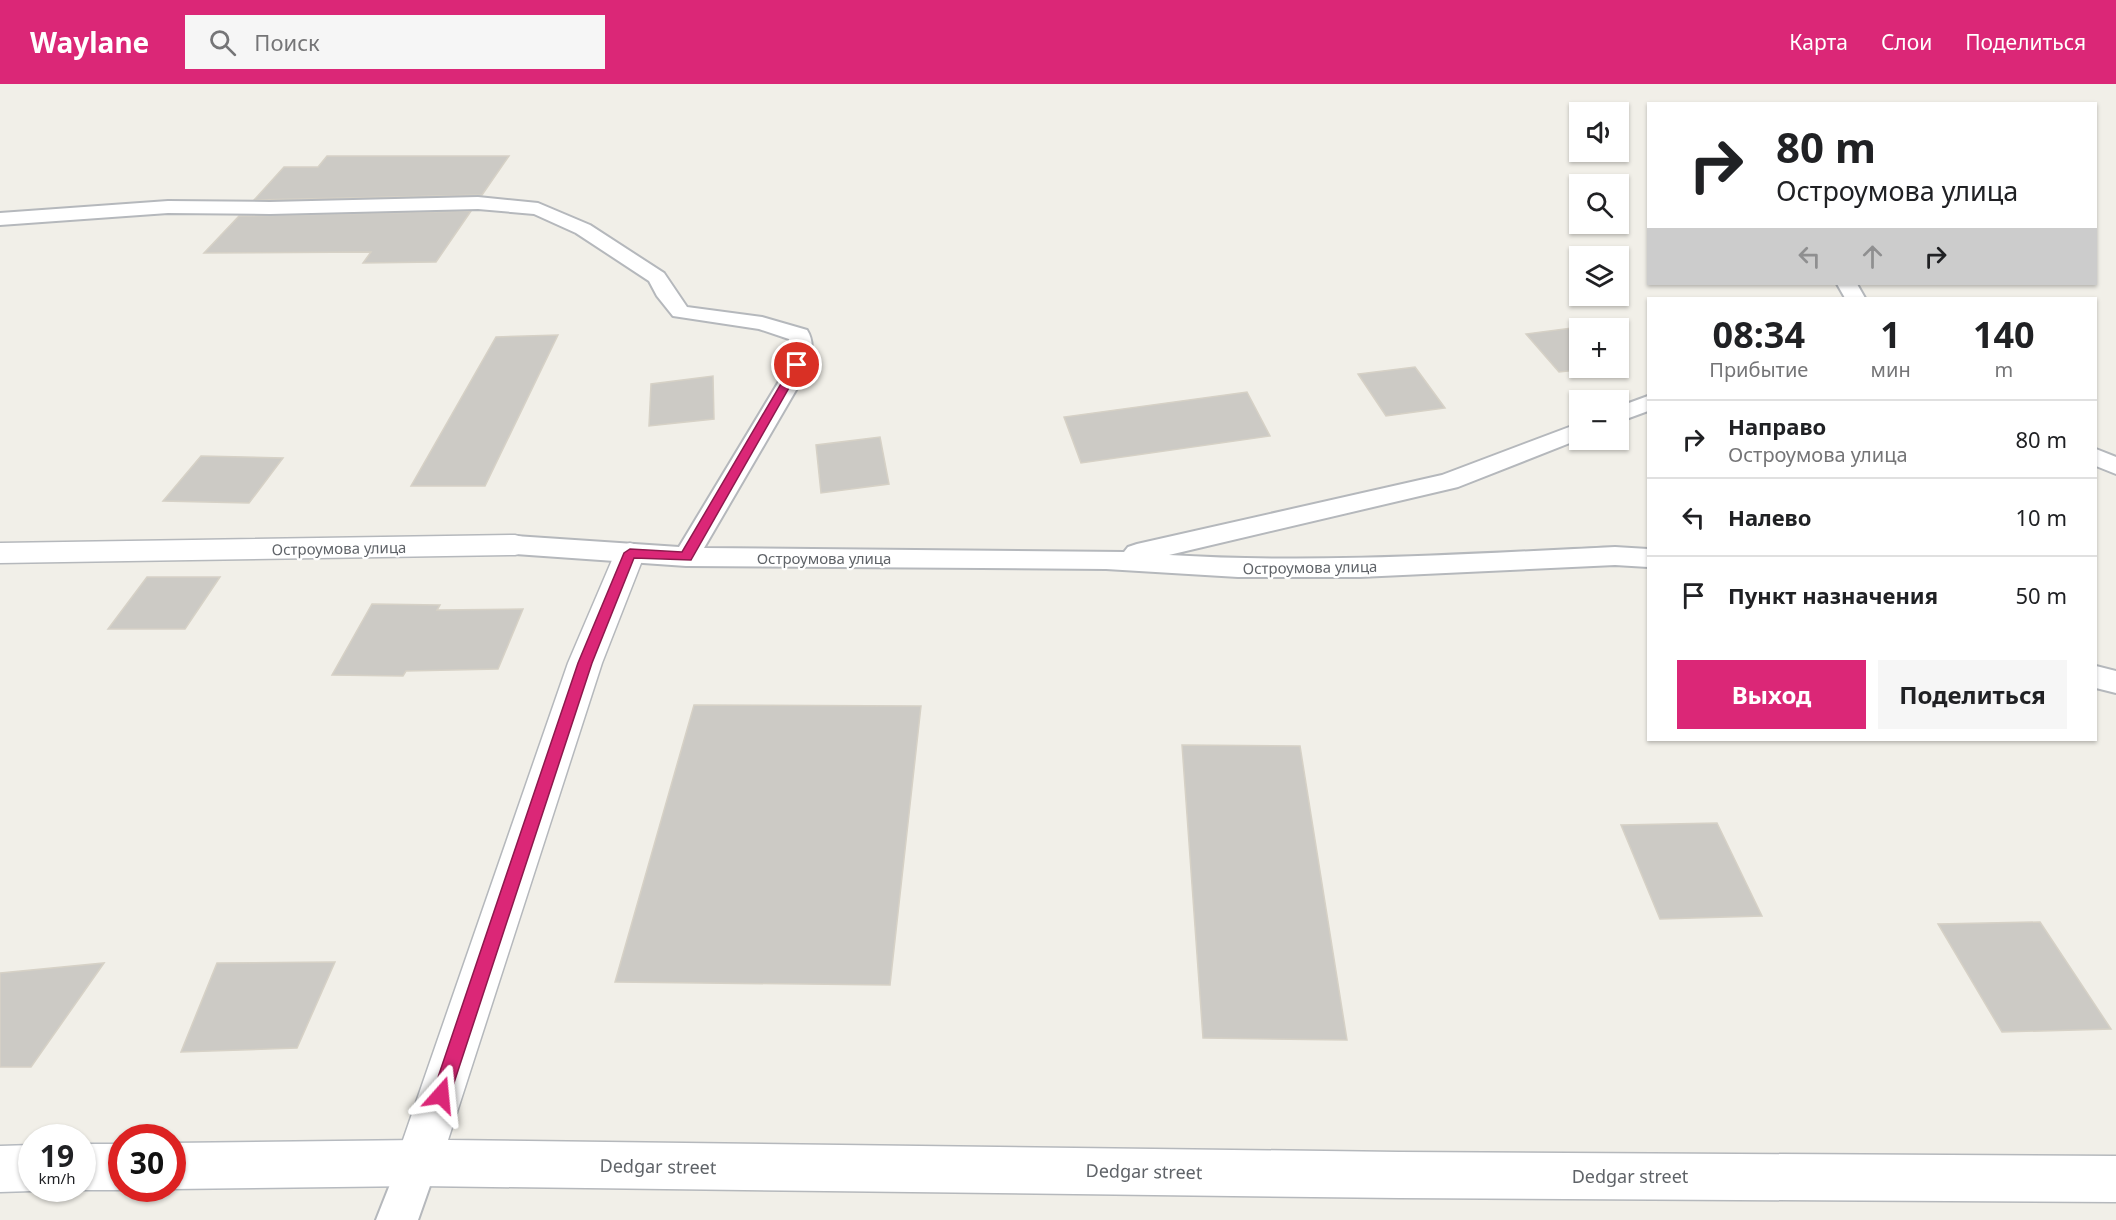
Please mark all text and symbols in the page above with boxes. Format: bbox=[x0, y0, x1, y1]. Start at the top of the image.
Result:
search box bbox=[185, 15, 605, 69]
text: Waylane bbox=[30, 23, 149, 61]
icon: search bbox=[206, 26, 239, 59]
text: Поиск bbox=[254, 27, 320, 57]
text: Карта bbox=[1789, 28, 1848, 56]
text: Слои bbox=[1881, 28, 1932, 56]
text: Поделиться bbox=[1965, 28, 2086, 56]
map controls bbox=[1569, 102, 1629, 450]
button: sound bbox=[1569, 102, 1629, 162]
text: 80 m bbox=[1776, 118, 1876, 175]
icon: right bbox=[1677, 126, 1755, 204]
text: Остроумова улица bbox=[1776, 172, 2018, 209]
button: search bbox=[1569, 174, 1629, 234]
icon: left bbox=[1793, 240, 1826, 273]
icon: ahead bbox=[1856, 240, 1889, 273]
icon: right bbox=[1919, 240, 1952, 273]
button: layers bbox=[1569, 246, 1629, 306]
text: 08:34 bbox=[1713, 310, 1805, 359]
text: 1 bbox=[1880, 310, 1901, 359]
text: 140 bbox=[1973, 310, 2035, 359]
button: + bbox=[1569, 318, 1629, 378]
pin bbox=[771, 339, 822, 390]
icon: arrive bbox=[780, 348, 813, 381]
text: Прибытие bbox=[1709, 356, 1808, 383]
text: мин bbox=[1871, 356, 1911, 383]
text: m bbox=[1994, 356, 2013, 383]
button: − bbox=[1569, 390, 1629, 450]
text: Направо bbox=[1728, 411, 1826, 441]
icon: right bbox=[1677, 423, 1710, 456]
text: 80 m bbox=[2016, 424, 2067, 454]
text: Остроумова улица bbox=[1728, 441, 1908, 468]
icon: left bbox=[1677, 501, 1710, 534]
text: Налево bbox=[1728, 502, 1811, 532]
text: 10 m bbox=[2016, 502, 2067, 532]
street label: Остроумова улица bbox=[272, 537, 406, 559]
street label: Остроумова улица bbox=[757, 548, 891, 568]
street label: Остроумова улица bbox=[1243, 556, 1377, 578]
icon: arrive bbox=[1677, 579, 1710, 612]
text: Пункт назначения bbox=[1728, 580, 1938, 610]
text: 50 m bbox=[2016, 580, 2067, 610]
button: Выход bbox=[1677, 660, 1866, 729]
button: Поделиться bbox=[1878, 660, 2067, 729]
position arrow bbox=[409, 1063, 473, 1127]
speed limit sign: 30 bbox=[108, 1124, 186, 1202]
text: 19 bbox=[40, 1135, 74, 1176]
street label: Dedgar street bbox=[599, 1153, 717, 1179]
street label: Dedgar street bbox=[1085, 1158, 1203, 1184]
street label: Dedgar street bbox=[1572, 1164, 1689, 1188]
text: km/h bbox=[39, 1168, 75, 1188]

